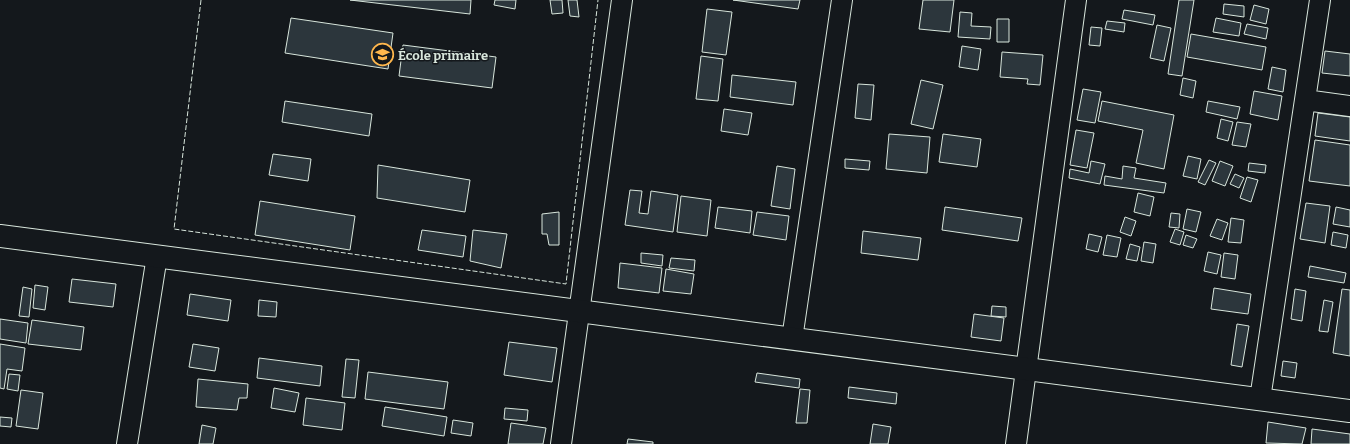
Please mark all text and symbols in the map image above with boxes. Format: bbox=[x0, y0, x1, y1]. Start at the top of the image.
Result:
school or university icon: École primaire bbox=[370, 42, 396, 68]
place label: École primaire bbox=[398, 47, 488, 63]

